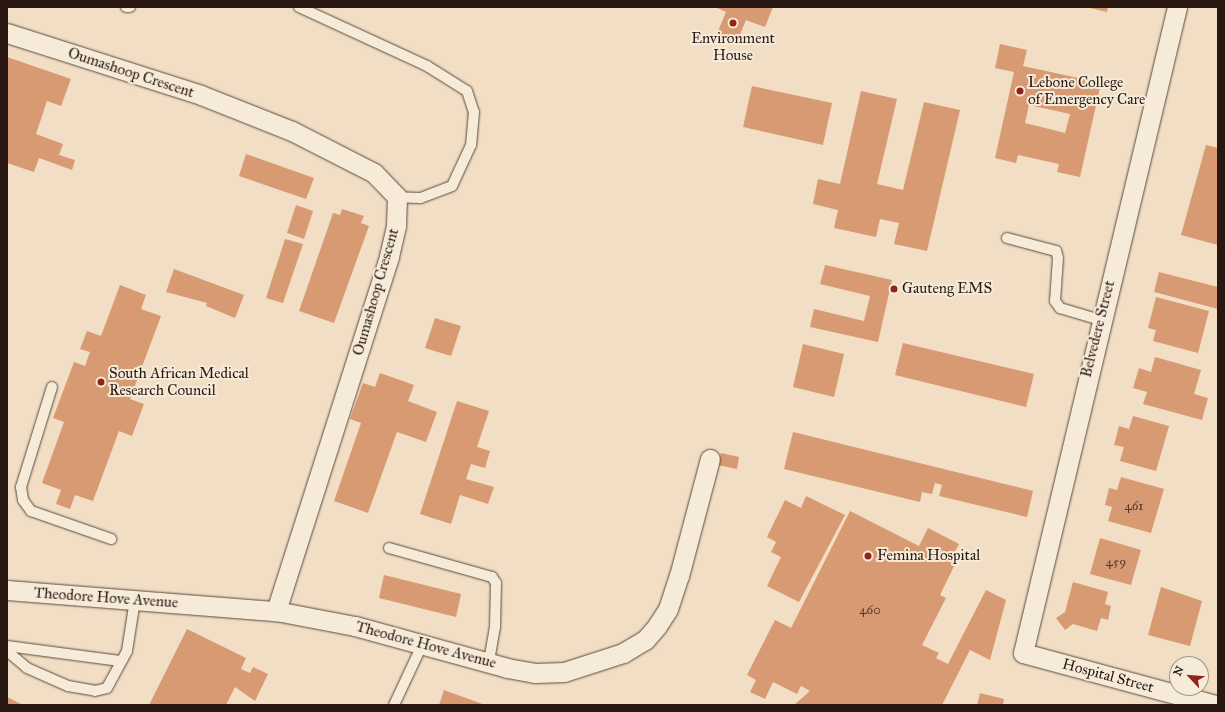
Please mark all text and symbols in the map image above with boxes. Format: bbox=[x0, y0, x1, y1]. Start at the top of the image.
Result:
marker: Environment House bbox=[728, 18, 738, 28]
place label: Environment House bbox=[691, 29, 775, 64]
street label: Oumashoop Crescent bbox=[66, 44, 196, 102]
place label: Lebone College of Emergency Care bbox=[1028, 73, 1145, 108]
marker: Lebone College of Emergency Care bbox=[1015, 86, 1025, 96]
street label: Oumashoop Crescent bbox=[349, 226, 403, 358]
street label: Belvedere Street bbox=[1077, 279, 1119, 379]
place label: Gauteng EMS bbox=[902, 280, 992, 298]
marker: Gauteng EMS bbox=[889, 284, 899, 294]
place label: South African Medical Research Council bbox=[109, 364, 249, 399]
marker: South African Medical Research Council bbox=[96, 377, 106, 387]
house number: 461 bbox=[1125, 498, 1143, 514]
place label: Femina Hospital bbox=[877, 547, 980, 565]
marker: Femina Hospital bbox=[862, 550, 874, 562]
house number: 459 bbox=[1106, 554, 1126, 570]
street label: Theodore Hove Avenue bbox=[33, 584, 179, 612]
house number: 460 bbox=[859, 602, 881, 618]
street label: Theodore Hove Avenue bbox=[354, 618, 498, 672]
street label: Hospital Street bbox=[1060, 655, 1156, 697]
north arrow bbox=[1169, 656, 1209, 696]
text: N bbox=[1171, 664, 1187, 678]

